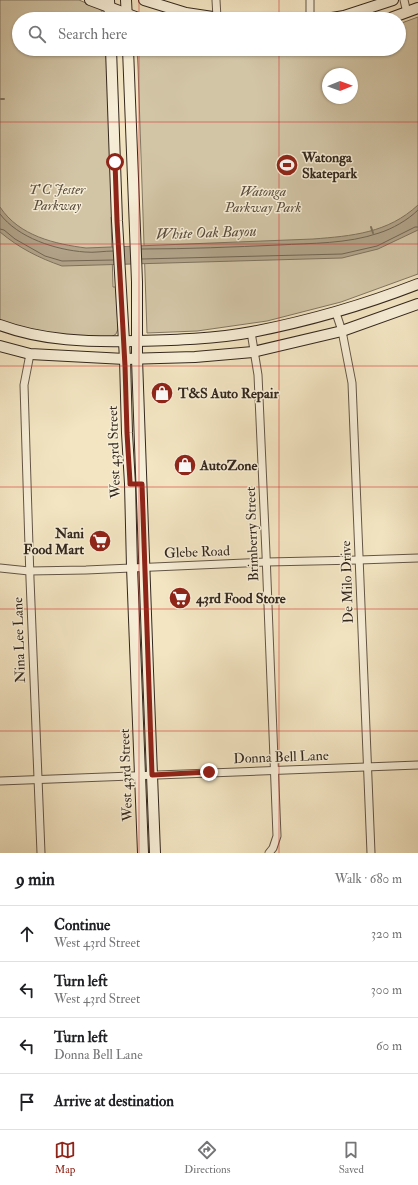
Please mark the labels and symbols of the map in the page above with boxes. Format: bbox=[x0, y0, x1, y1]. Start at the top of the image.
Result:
north arrow bbox=[322, 68, 358, 104]
place label: Watonga Skatepark bbox=[301, 149, 358, 183]
sports icon: Watonga Skatepark bbox=[274, 152, 300, 178]
route start bbox=[106, 153, 124, 171]
park label: T C Jester Parkway bbox=[29, 181, 86, 214]
park label: Watonga Parkway Park bbox=[224, 183, 302, 216]
water label: White Oak Bayou bbox=[155, 222, 257, 244]
shop icon: T&S Auto Repair bbox=[149, 380, 175, 406]
place label: T&S Auto Repair bbox=[177, 385, 279, 403]
street label: West 43rd Street bbox=[104, 405, 124, 500]
shop icon: AutoZone bbox=[172, 452, 198, 478]
place label: AutoZone bbox=[199, 457, 257, 474]
street label: Brimberry Street bbox=[242, 486, 263, 582]
place label: Nani Food Mart bbox=[23, 525, 84, 558]
supermarket icon: Nani Food Mart bbox=[87, 528, 113, 554]
street label: De Milo Drive bbox=[337, 540, 357, 624]
street label: Glebe Road bbox=[164, 542, 230, 562]
supermarket icon: 43rd Food Store bbox=[167, 585, 193, 611]
place label: 43rd Food Store bbox=[195, 590, 286, 607]
street label: Nina Lee Lane bbox=[9, 597, 29, 683]
street label: West 43rd Street bbox=[116, 728, 136, 823]
street label: Donna Bell Lane bbox=[233, 747, 329, 767]
route end bbox=[200, 763, 218, 781]

